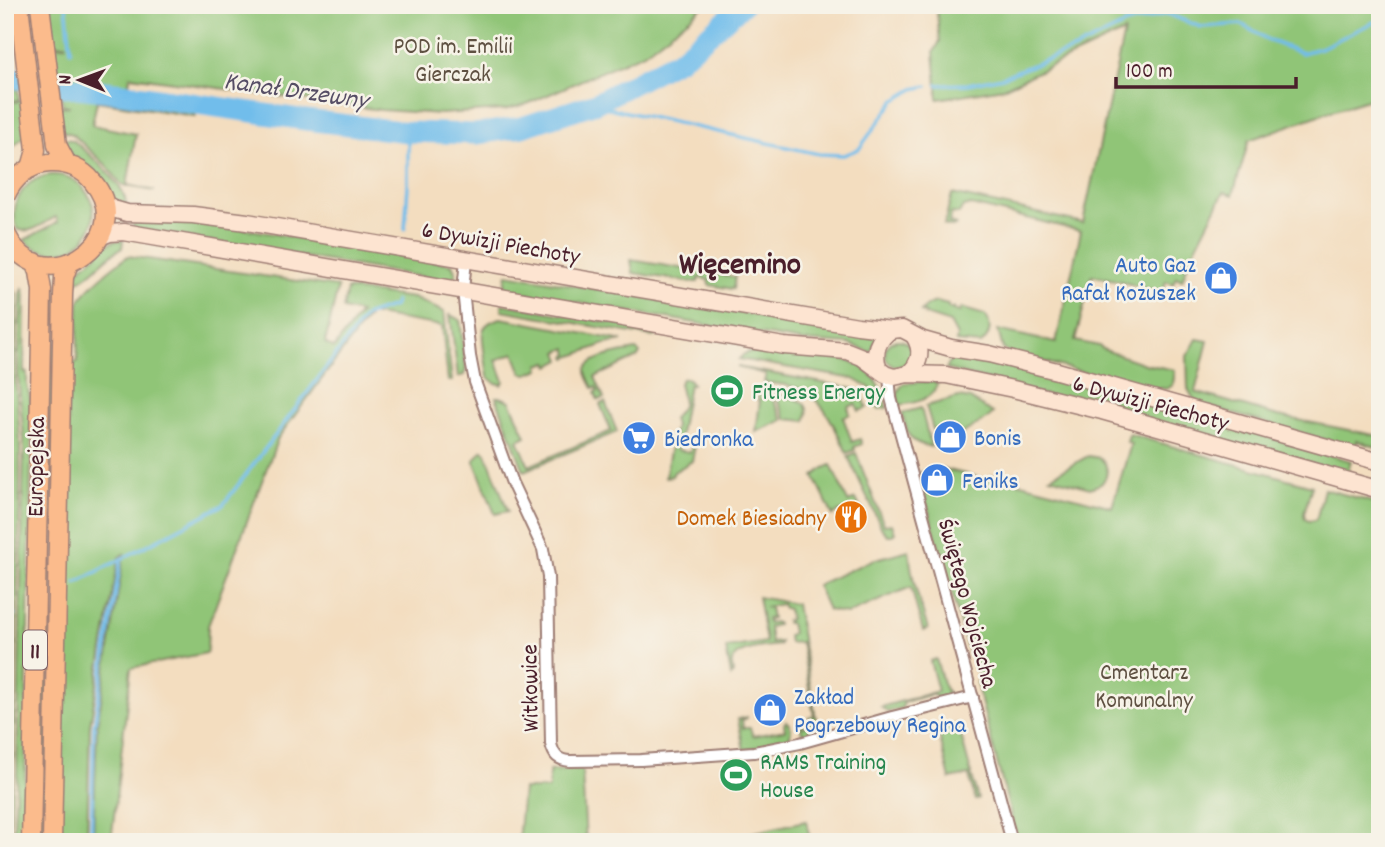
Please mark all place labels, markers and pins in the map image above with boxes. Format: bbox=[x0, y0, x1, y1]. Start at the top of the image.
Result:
place label: Auto Gaz Rafał Kożuszek bbox=[1061, 250, 1196, 312]
shop icon: Auto Gaz Rafał Kożuszek bbox=[1202, 259, 1240, 297]
sports icon: Fitness Energy bbox=[708, 372, 746, 410]
place label: Fitness Energy bbox=[752, 377, 886, 411]
shop icon: Bonis bbox=[931, 418, 969, 456]
supermarket icon: Biedronka bbox=[620, 419, 658, 457]
place label: Bonis bbox=[974, 423, 1022, 457]
place label: Biedronka bbox=[664, 424, 754, 458]
shop icon: Feniks bbox=[918, 461, 956, 499]
place label: Feniks bbox=[962, 466, 1019, 500]
restaurant icon: Domek Biesiadny bbox=[832, 498, 870, 536]
place label: Domek Biesiadny bbox=[676, 503, 827, 537]
place label: Zakład Pogrzebowy Regina bbox=[794, 682, 967, 744]
shop icon: Zakład Pogrzebowy Regina bbox=[751, 691, 789, 729]
place label: RAMS Training House bbox=[760, 747, 886, 809]
sports icon: RAMS Training House bbox=[717, 756, 755, 794]

